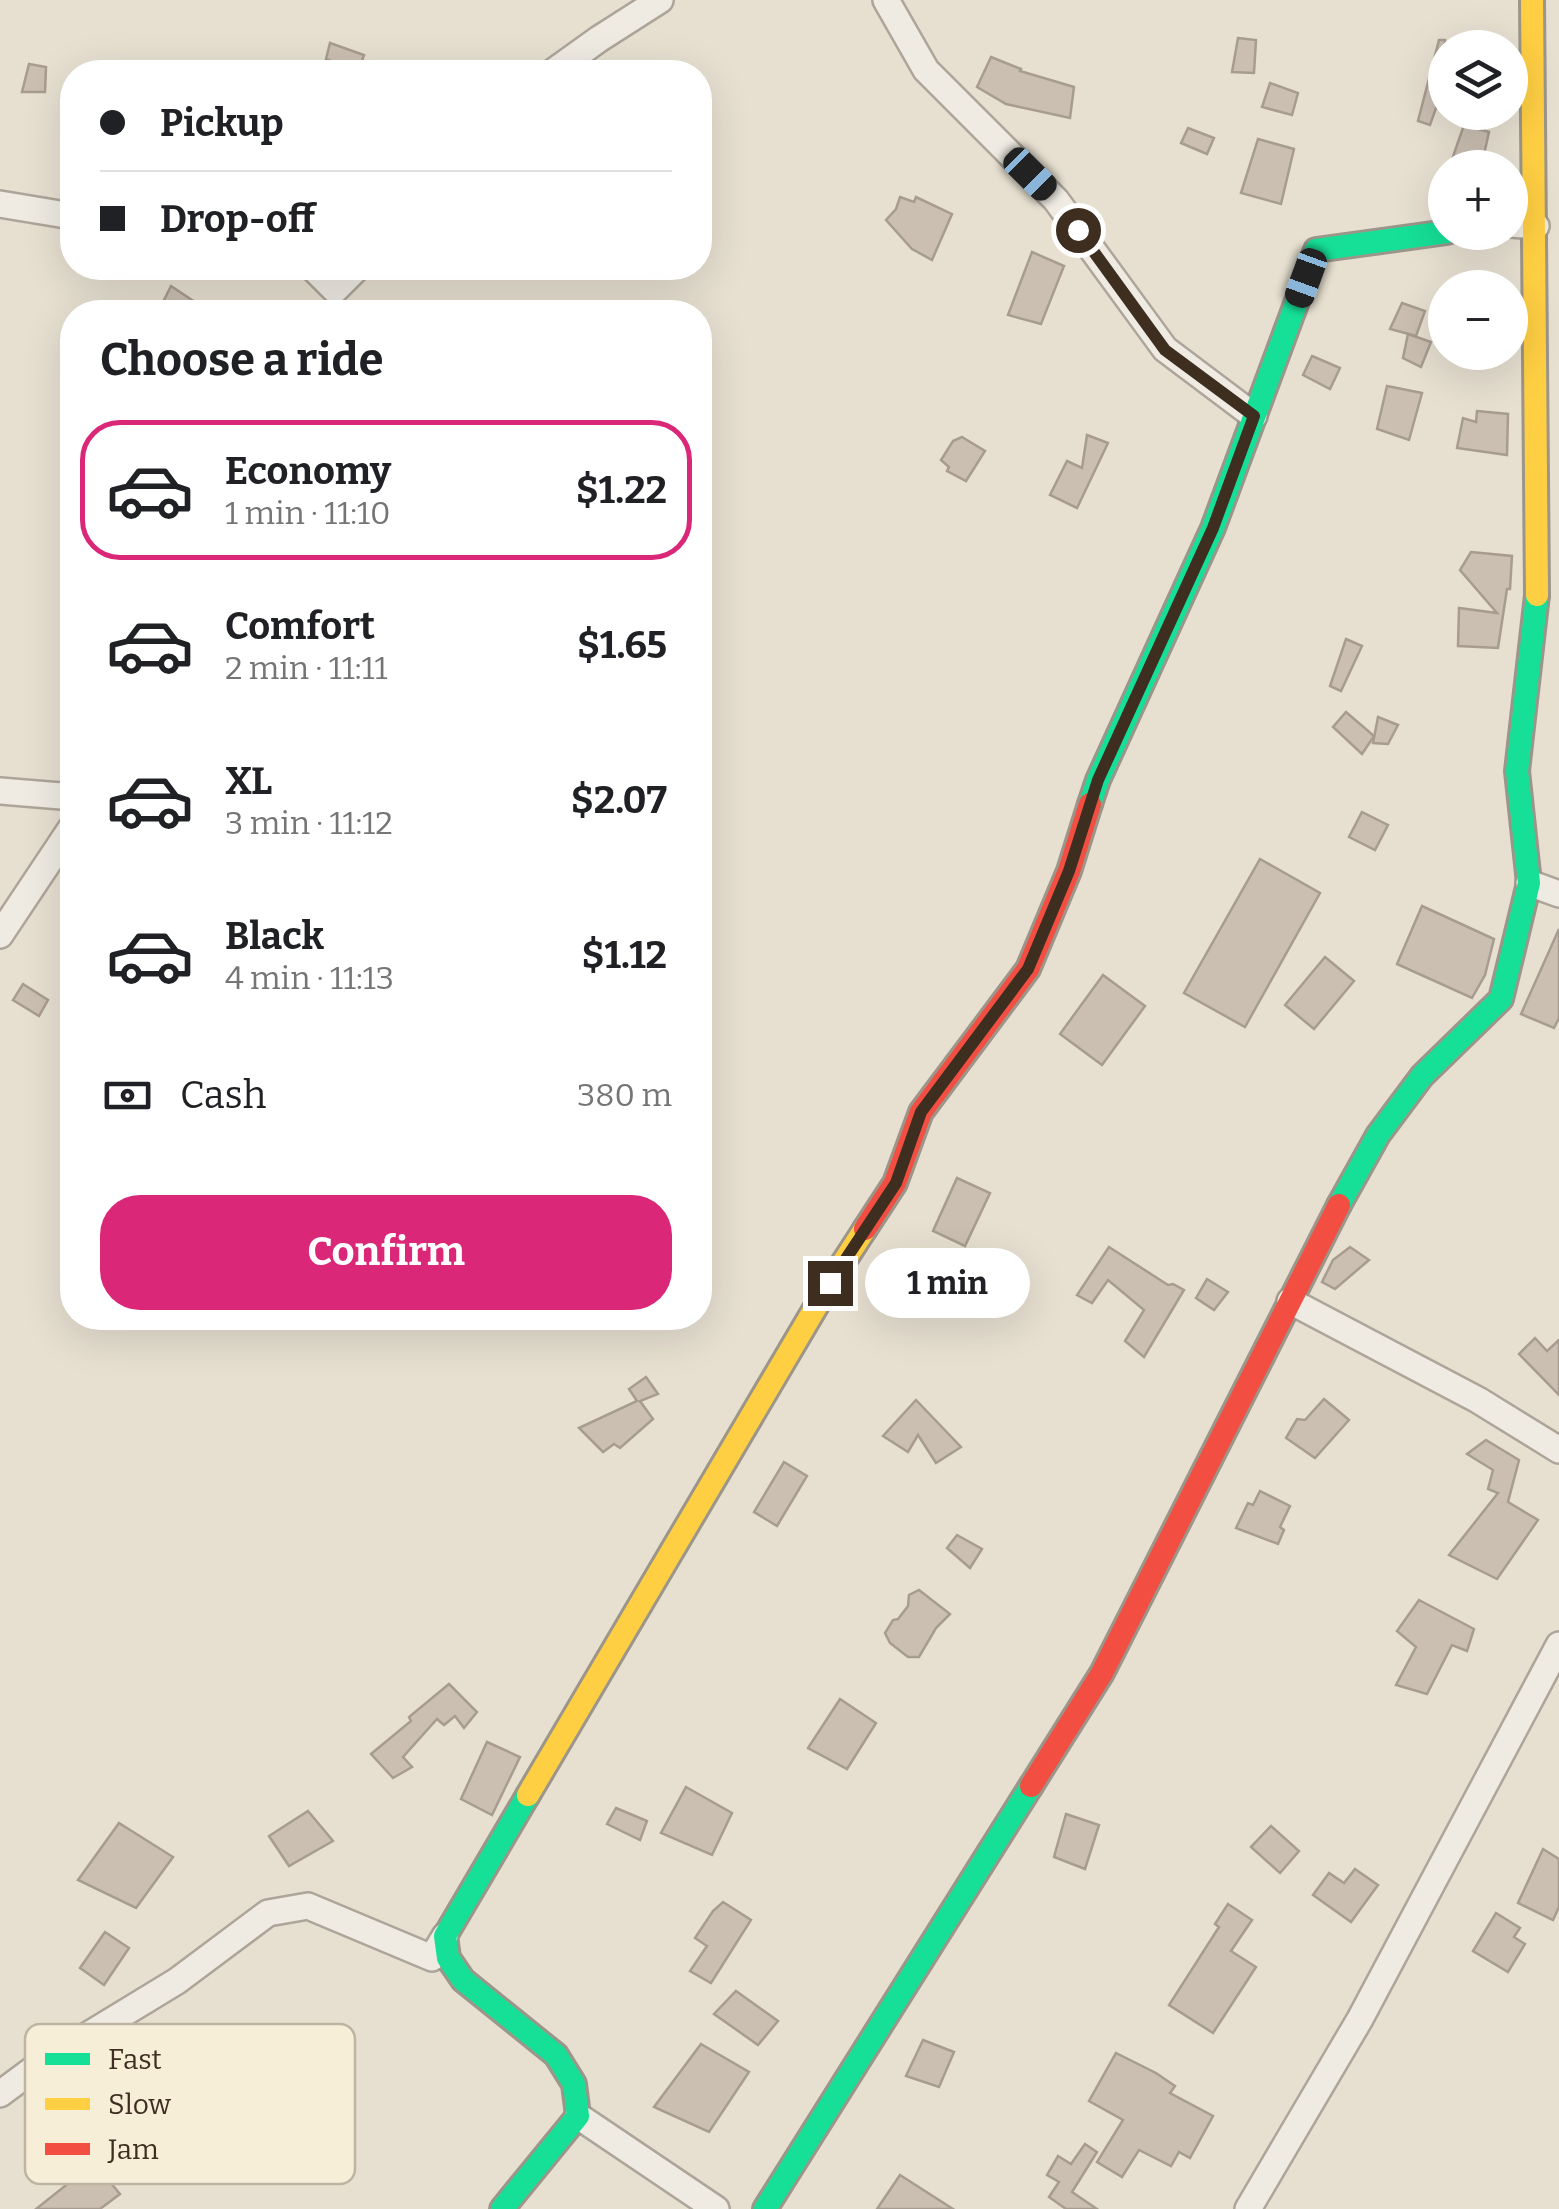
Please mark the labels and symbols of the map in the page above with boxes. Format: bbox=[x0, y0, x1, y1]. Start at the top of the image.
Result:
car bbox=[998, 142, 1062, 206]
route start bbox=[1056, 208, 1101, 253]
car bbox=[1282, 245, 1330, 311]
callout: 1 min bbox=[865, 1248, 1030, 1318]
route end bbox=[808, 1261, 853, 1306]
legend bbox=[25, 2024, 355, 2184]
text: Fast bbox=[108, 2043, 162, 2076]
text: Slow bbox=[108, 2088, 171, 2121]
text: Jam bbox=[107, 2133, 159, 2166]

